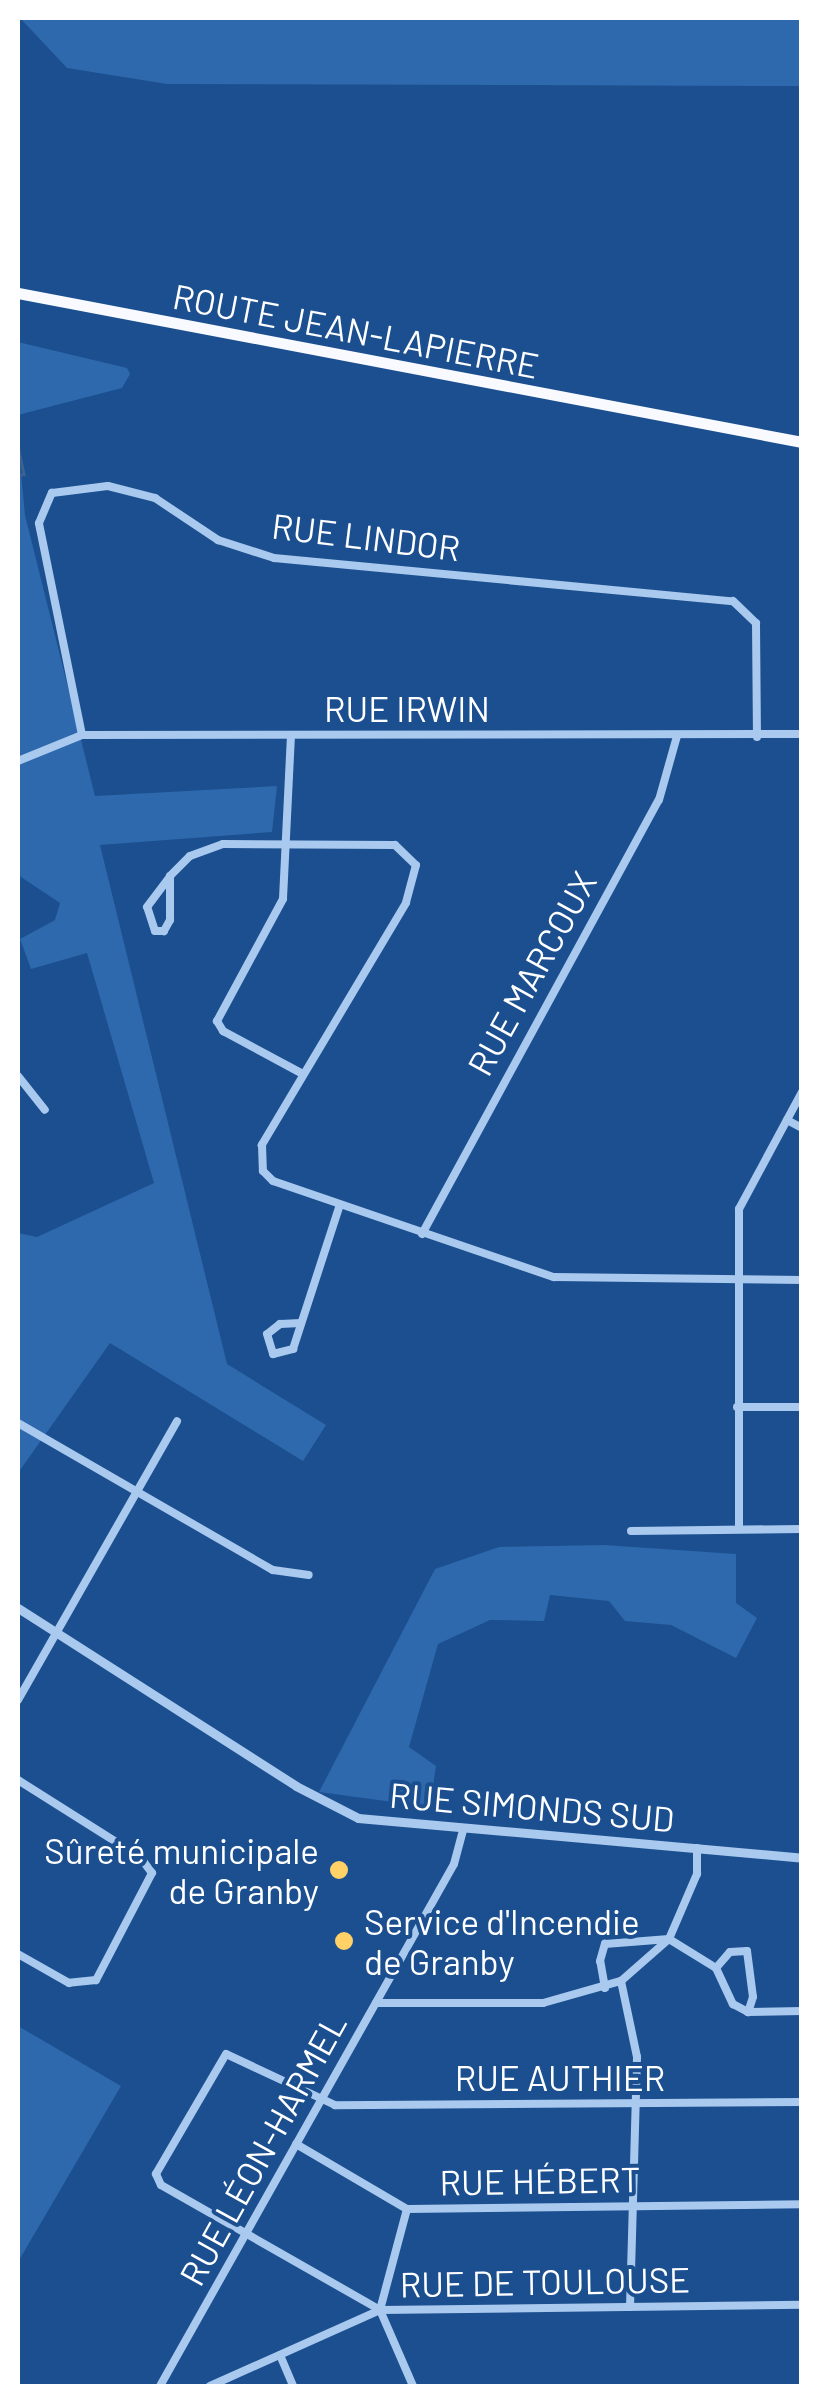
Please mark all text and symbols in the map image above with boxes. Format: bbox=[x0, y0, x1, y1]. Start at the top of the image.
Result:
street label: ROUTE JEAN-LAPIERRE bbox=[170, 274, 542, 386]
street label: RUE LINDOR bbox=[270, 504, 462, 568]
street label: RUE IRWIN bbox=[324, 687, 490, 729]
street label: RUE MARCOUX bbox=[458, 864, 604, 1082]
street label: RUE SIMONDS SUD bbox=[388, 1773, 676, 1839]
place label: Sûreté municipale de Granby bbox=[44, 1829, 319, 1911]
marker: Sûreté municipale de Granby bbox=[328, 1859, 350, 1881]
place label: Service d'Incendie de Granby bbox=[364, 1900, 640, 1982]
marker: Service d'Incendie de Granby bbox=[333, 1930, 355, 1952]
street label: RUE LÉON-HARMEL bbox=[170, 2006, 354, 2292]
street label: RUE AUTHIER bbox=[455, 2056, 665, 2098]
street label: RUE HÉBERT bbox=[439, 2157, 641, 2203]
street label: RUE DE TOULOUSE bbox=[399, 2257, 691, 2305]

